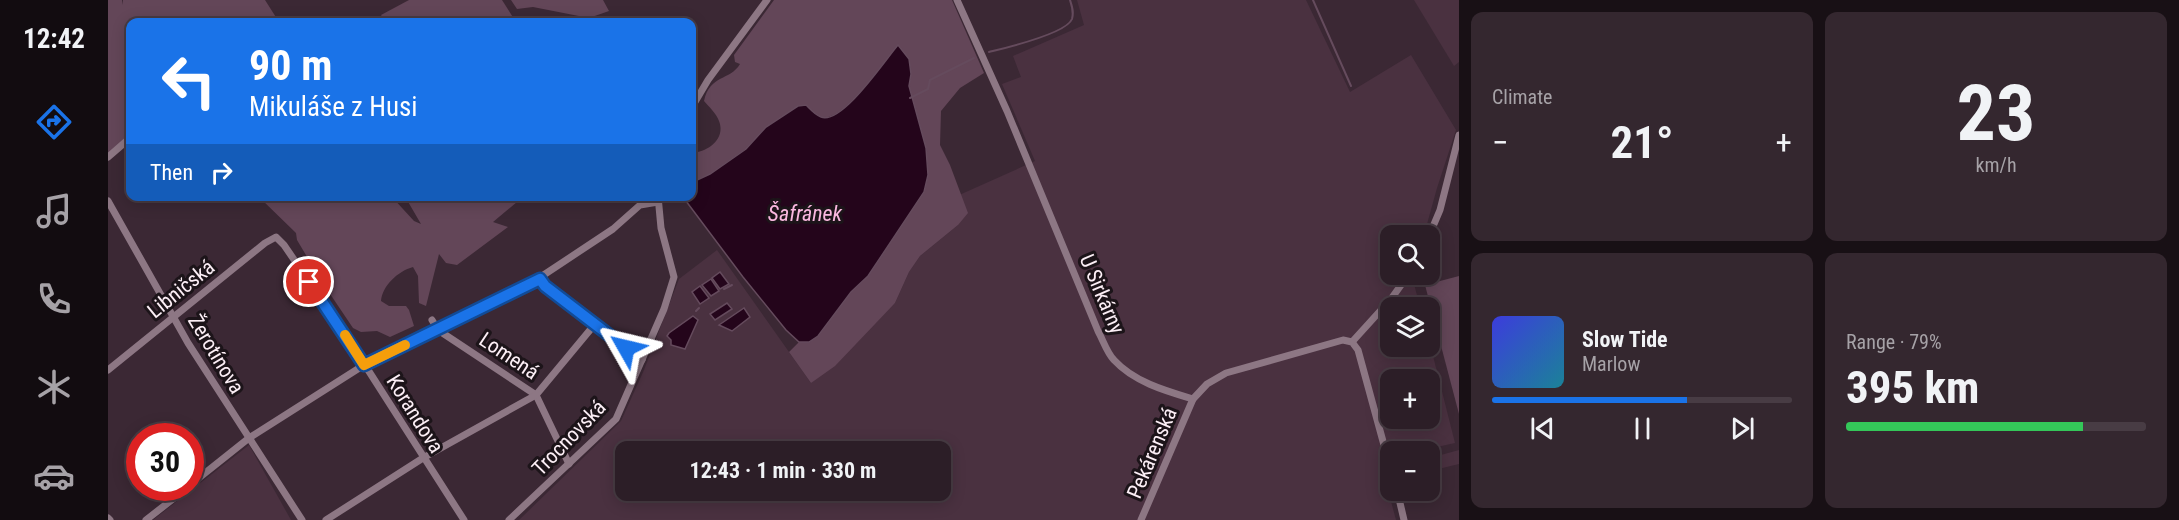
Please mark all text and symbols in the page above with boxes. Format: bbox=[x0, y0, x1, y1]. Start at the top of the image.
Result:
text: 12:42 bbox=[23, 23, 85, 55]
text: 90 m bbox=[249, 41, 332, 90]
icon: left bbox=[150, 42, 228, 120]
text: 23 bbox=[1957, 68, 2035, 159]
text: Climate bbox=[1492, 85, 1552, 109]
text: Mikuláše z Husi bbox=[249, 91, 417, 123]
icon: directions bbox=[33, 101, 75, 143]
text: 21° bbox=[1611, 116, 1674, 169]
text: − bbox=[1492, 123, 1509, 162]
text: + bbox=[1776, 123, 1792, 162]
text: km/h bbox=[1975, 153, 2017, 177]
icon: right bbox=[205, 156, 238, 189]
text: Then bbox=[150, 160, 193, 185]
icon: music bbox=[33, 190, 75, 232]
water label: Šafránek bbox=[768, 200, 843, 226]
map controls bbox=[1380, 225, 1440, 501]
button: search bbox=[1380, 225, 1440, 285]
street label: U Sirkárny bbox=[1075, 251, 1129, 337]
street label: Libničská bbox=[143, 255, 219, 323]
pin bbox=[283, 256, 334, 307]
icon: arrive bbox=[292, 265, 325, 298]
icon: phone bbox=[33, 278, 75, 320]
button: layers bbox=[1380, 297, 1440, 357]
street label: Žerotínova bbox=[183, 310, 249, 398]
position arrow bbox=[594, 316, 658, 380]
street label: Lomená bbox=[475, 327, 543, 385]
text: Slow Tide bbox=[1582, 327, 1668, 352]
text: Range · 79% bbox=[1846, 330, 1942, 354]
text: Marlow bbox=[1582, 352, 1640, 376]
text: 395 km bbox=[1846, 361, 1979, 414]
icon: climate bbox=[33, 366, 75, 408]
button: + bbox=[1380, 369, 1440, 429]
street label: Korandova bbox=[382, 370, 448, 458]
street label: Trocnovská bbox=[527, 395, 611, 481]
street label: Pekárenská bbox=[1122, 404, 1182, 502]
icon: previous bbox=[1526, 412, 1559, 445]
icon: pause bbox=[1626, 412, 1659, 445]
icon: next bbox=[1726, 412, 1759, 445]
speed limit sign: 30 bbox=[126, 423, 204, 501]
button: − bbox=[1380, 441, 1440, 501]
icon: car bbox=[33, 455, 75, 497]
text: 12:43 · 1 min · 330 m bbox=[690, 458, 876, 483]

